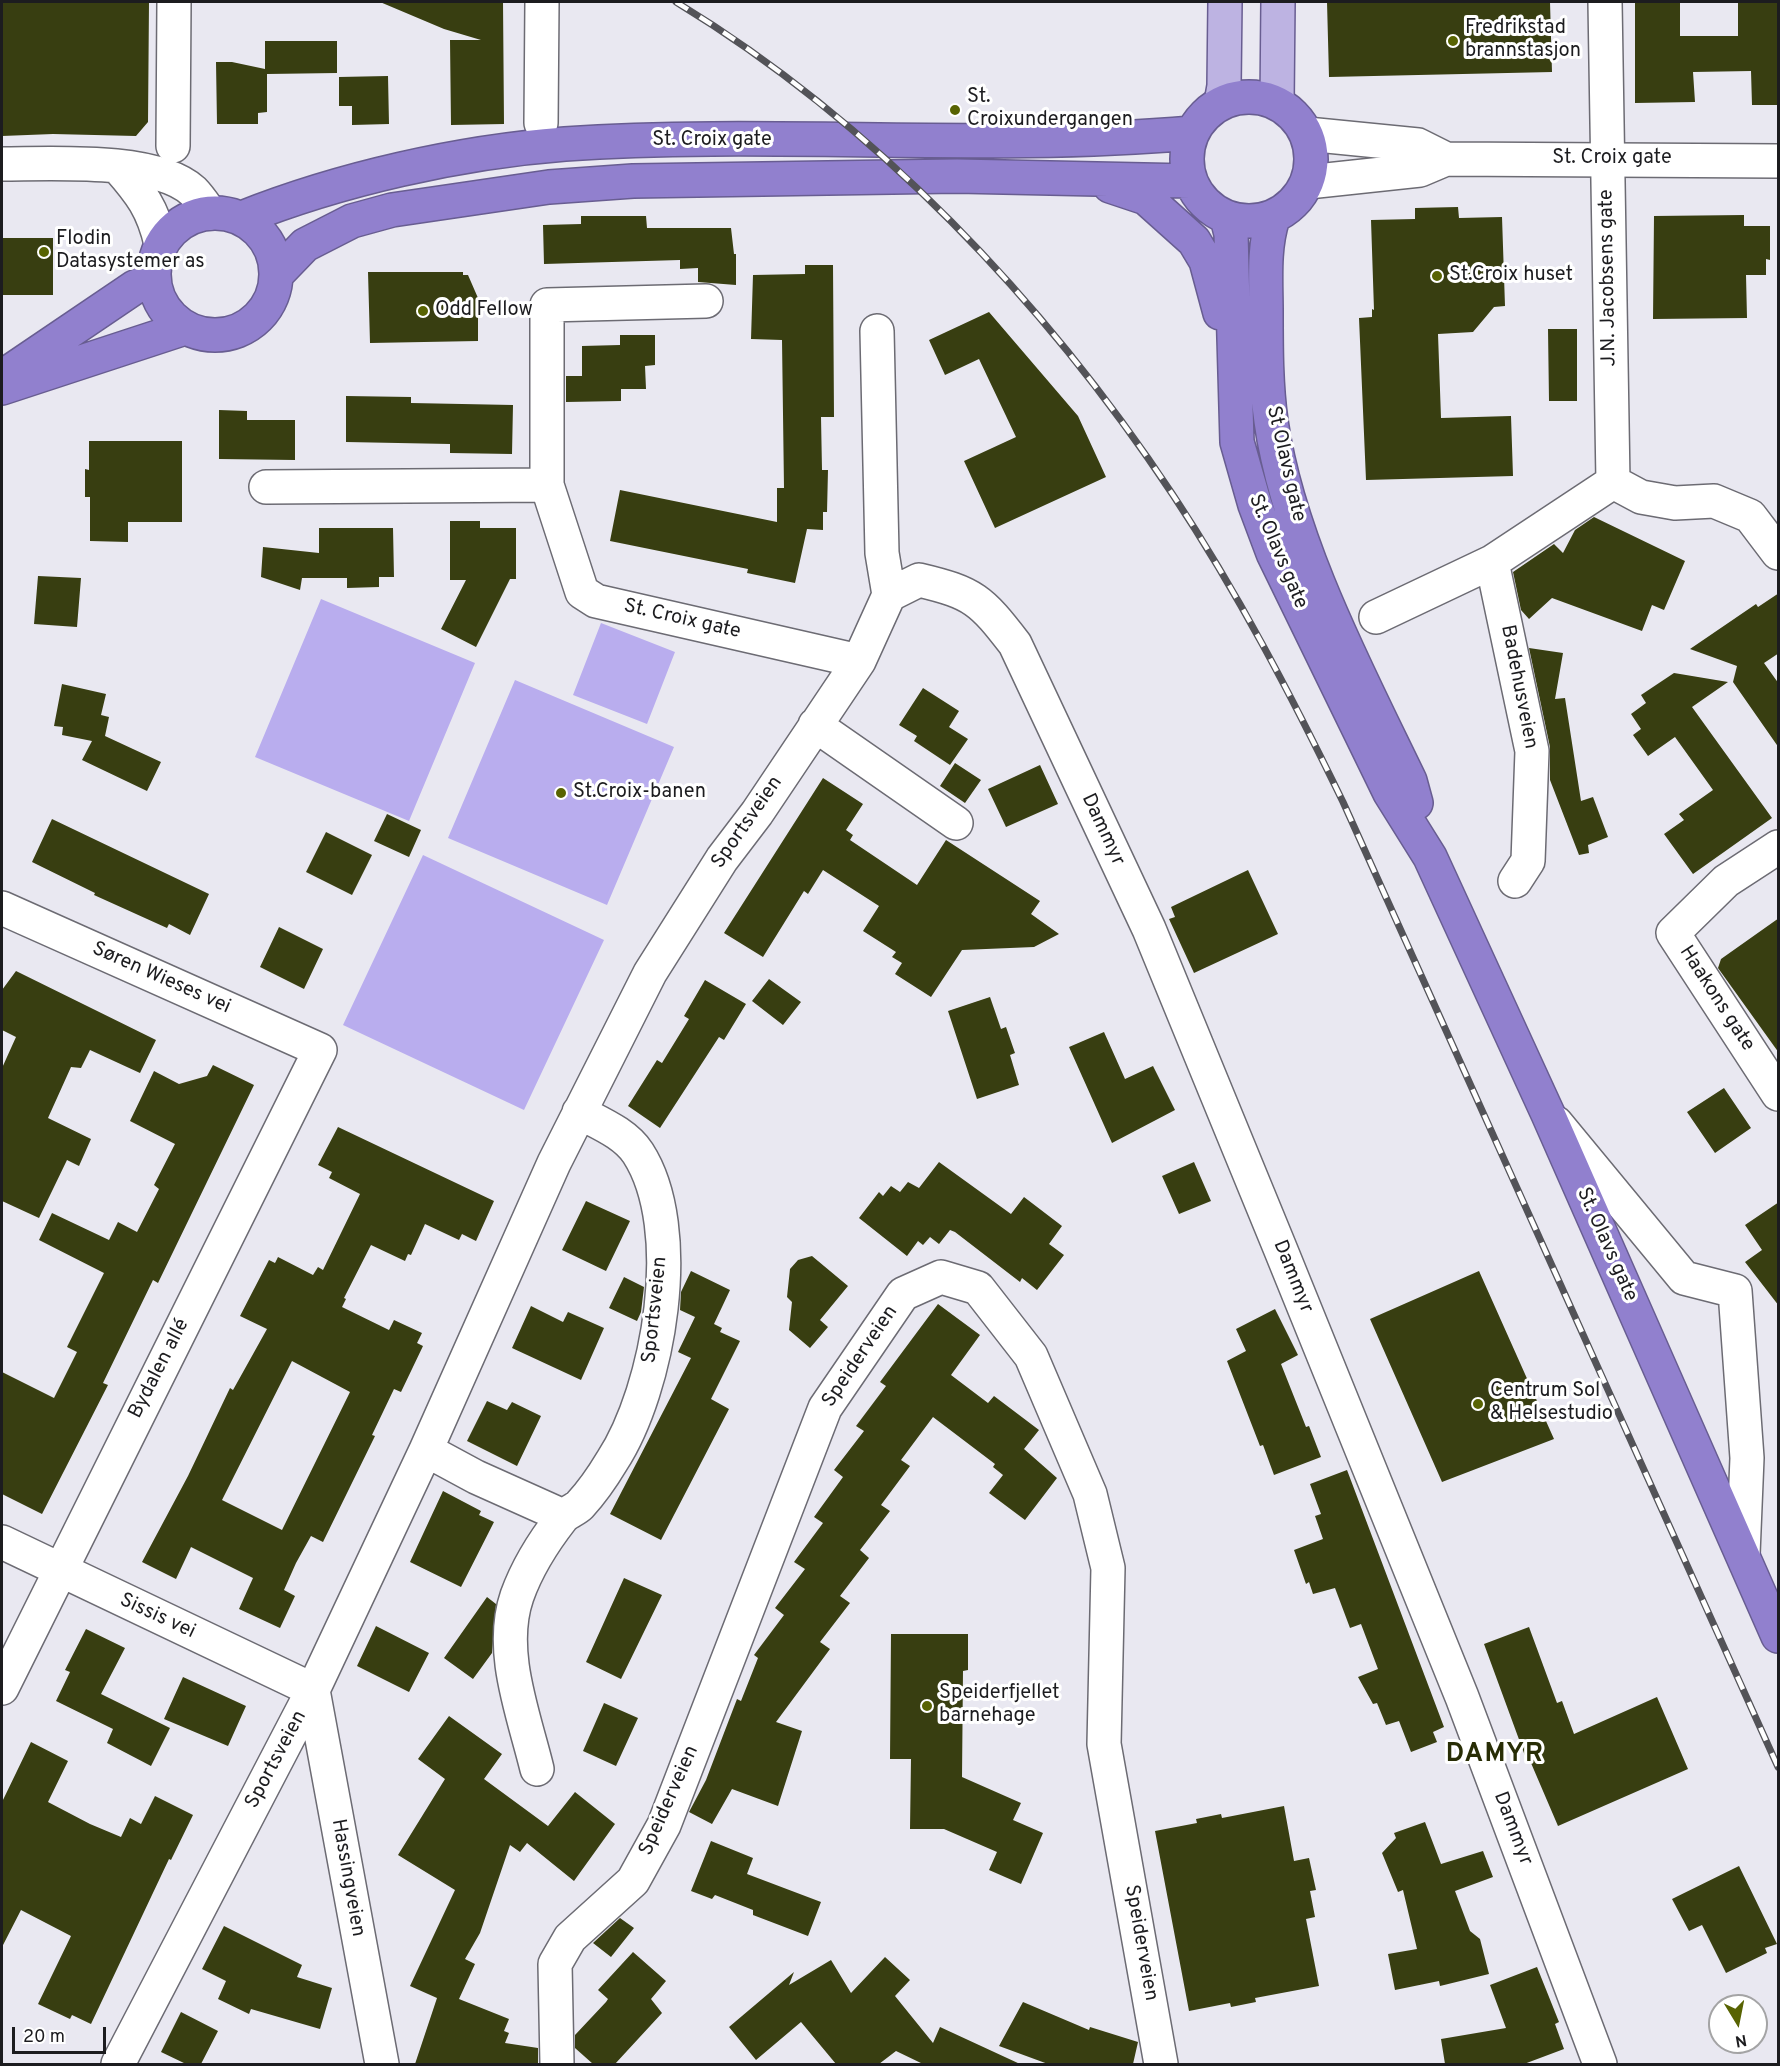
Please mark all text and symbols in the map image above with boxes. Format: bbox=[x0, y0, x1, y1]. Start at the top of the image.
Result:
place label: Fredrikstad brannstasjon bbox=[1465, 17, 1581, 64]
marker: Fredrikstad brannstasjon bbox=[1446, 34, 1460, 48]
place label: St. Croixundergangen bbox=[967, 86, 1133, 133]
marker: St. Croixundergangen bbox=[948, 103, 962, 117]
street label: St. Croix gate bbox=[652, 129, 772, 153]
street label: St. Croix gate bbox=[1552, 147, 1672, 171]
street label: J.N. Jacobsens gate bbox=[1595, 189, 1623, 367]
place label: Flodin Datasystemer as bbox=[56, 228, 205, 275]
marker: Flodin Datasystemer as bbox=[37, 245, 51, 259]
place label: St.Croix huset bbox=[1449, 264, 1573, 288]
marker: St.Croix huset bbox=[1430, 269, 1444, 283]
place label: Odd Fellow bbox=[435, 299, 533, 323]
marker: Odd Fellow bbox=[416, 304, 430, 318]
street label: St Olavs gate bbox=[1260, 404, 1310, 524]
street label: St. Olavs gate bbox=[1242, 491, 1312, 613]
street label: St. Croix gate bbox=[621, 595, 743, 645]
street label: Badehusveien bbox=[1494, 623, 1542, 751]
street label: Sportsveien bbox=[707, 772, 789, 874]
place label: St.Croix-banen bbox=[573, 781, 706, 805]
marker: St.Croix-banen bbox=[554, 786, 568, 800]
street label: Dammyr bbox=[1075, 790, 1129, 870]
street label: Søren Wieses vei bbox=[88, 938, 234, 1020]
street label: Haakons gate bbox=[1673, 942, 1759, 1056]
street label: St. Olavs gate bbox=[1570, 1184, 1642, 1306]
street label: Dammyr bbox=[1267, 1237, 1317, 1317]
street label: Sportsveien bbox=[638, 1255, 674, 1365]
street label: Speiderveien bbox=[818, 1301, 904, 1413]
street label: Bydalen allé bbox=[125, 1315, 195, 1423]
place label: Centrum Sol & Helsestudio bbox=[1490, 1380, 1613, 1427]
marker: Centrum Sol & Helsestudio bbox=[1471, 1397, 1485, 1411]
street label: Sissis vei bbox=[115, 1589, 199, 1645]
place label: Speiderfjellet barnehage bbox=[939, 1682, 1060, 1729]
marker: Speiderfjellet barnehage bbox=[920, 1699, 934, 1713]
street label: Sportsveien bbox=[241, 1707, 313, 1813]
district label: DAMYR bbox=[1446, 1740, 1544, 1772]
street label: Speiderveien bbox=[635, 1742, 705, 1860]
street label: Dammyr bbox=[1487, 1789, 1537, 1869]
street label: Hassingveien bbox=[325, 1817, 369, 1939]
street label: Speiderveien bbox=[1118, 1883, 1162, 2003]
north arrow bbox=[1708, 1994, 1768, 2054]
scale bar bbox=[15, 2015, 110, 2053]
text: 20 m bbox=[23, 2026, 65, 2049]
text: N bbox=[1733, 2029, 1748, 2051]

